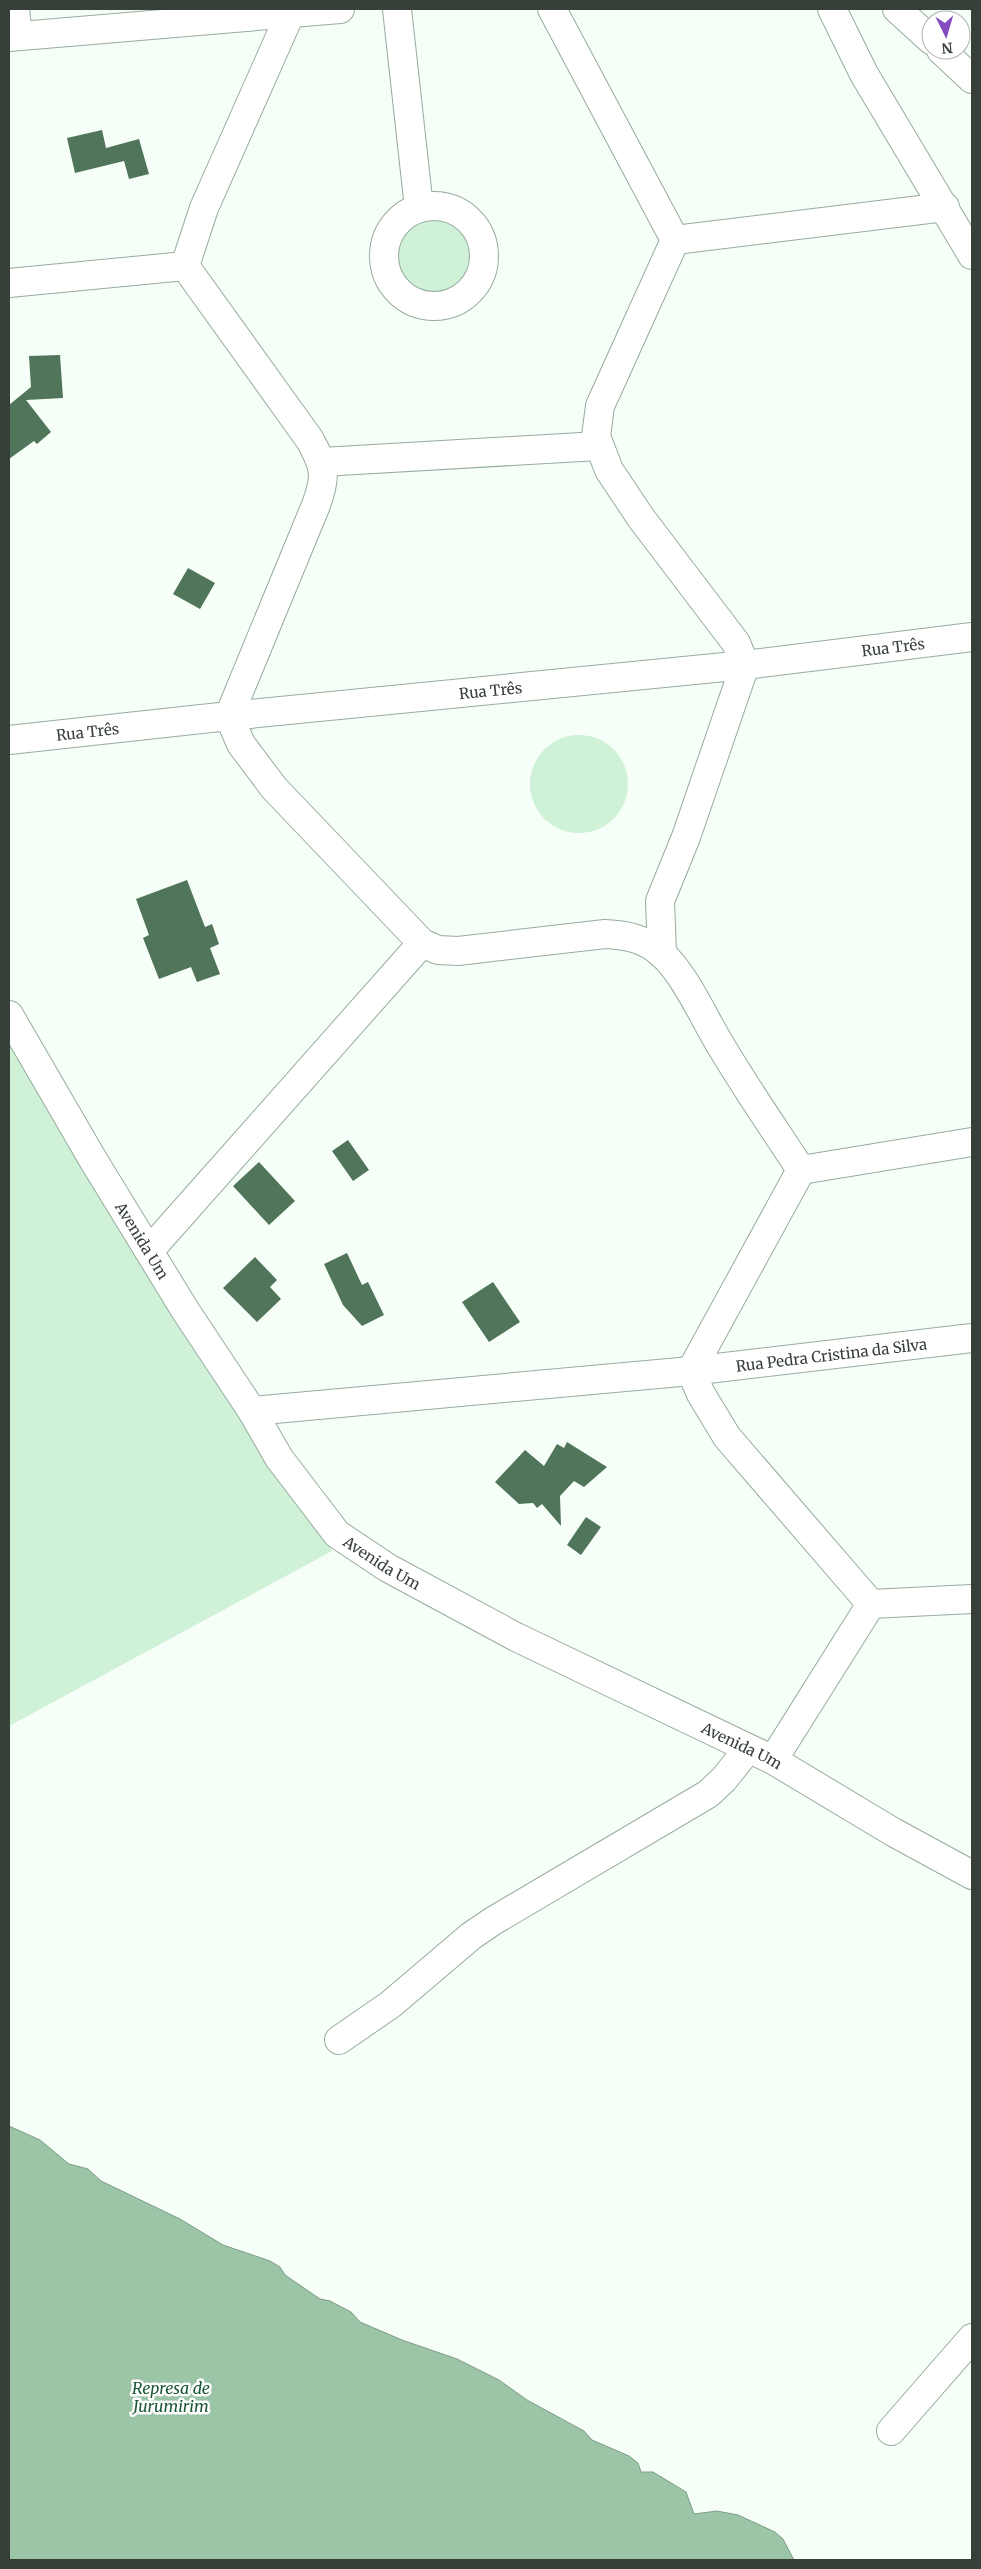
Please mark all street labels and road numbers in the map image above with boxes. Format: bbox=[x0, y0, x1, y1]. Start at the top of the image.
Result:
street label: Rua Três bbox=[860, 633, 926, 660]
street label: Rua Três bbox=[458, 678, 523, 703]
street label: Rua Três bbox=[55, 719, 120, 744]
street label: Avenida Um bbox=[111, 1197, 173, 1283]
street label: Rua Pedra Cristina da Silva bbox=[735, 1334, 928, 1375]
street label: Avenida Um bbox=[339, 1531, 424, 1593]
street label: Avenida Um bbox=[698, 1717, 786, 1773]

